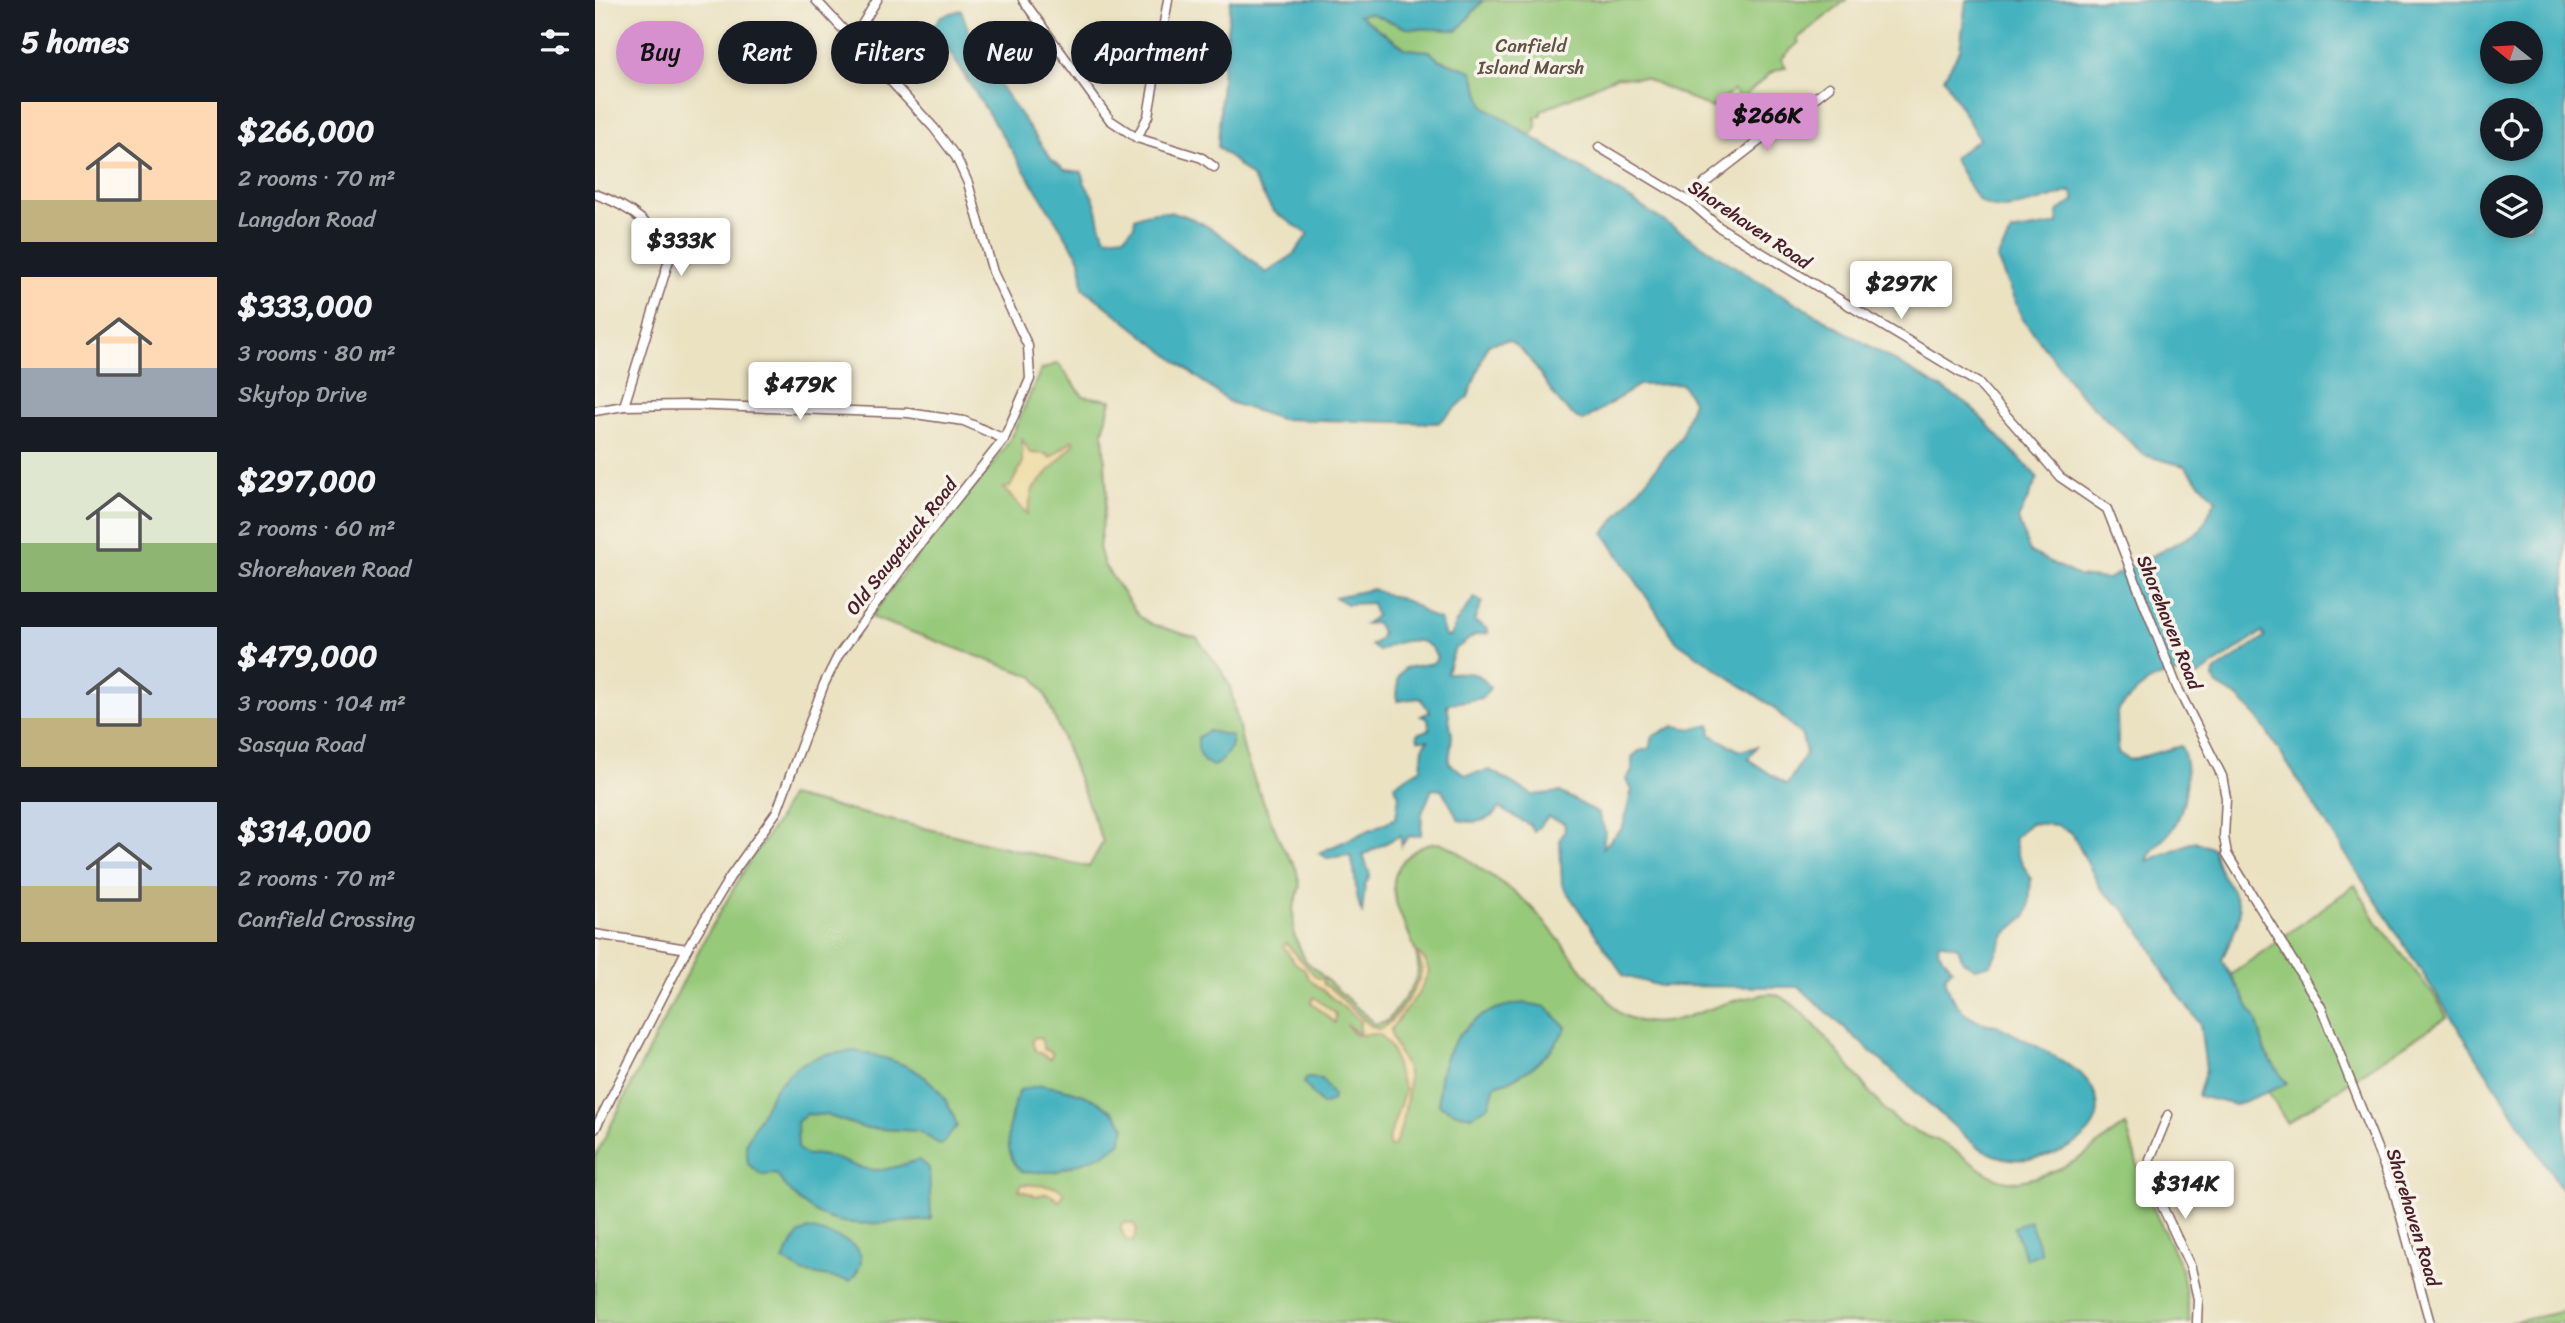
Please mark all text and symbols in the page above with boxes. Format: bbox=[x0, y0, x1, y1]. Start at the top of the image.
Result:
text: 5 homes bbox=[21, 15, 129, 69]
chip: Buy bbox=[616, 21, 704, 84]
chip: Rent bbox=[718, 21, 817, 84]
chip: Filters bbox=[831, 21, 949, 84]
chip: New bbox=[963, 21, 1057, 84]
chip: Apartment bbox=[1071, 21, 1232, 84]
north arrow bbox=[2480, 21, 2543, 84]
map controls bbox=[2480, 21, 2543, 238]
icon: filters bbox=[536, 23, 574, 61]
park label: Canfield Island Marsh bbox=[1476, 29, 1585, 84]
pin: $266K bbox=[1718, 94, 1816, 153]
text: $266K bbox=[1733, 95, 1801, 136]
button: locate bbox=[2480, 98, 2543, 161]
text: $266,000 bbox=[238, 104, 375, 158]
icon: home bbox=[77, 130, 161, 214]
text: 2 rooms · 70 m² bbox=[238, 158, 396, 199]
street label: Shorehaven Road bbox=[1681, 171, 1820, 279]
button: layers bbox=[2480, 175, 2543, 238]
text: Langdon Road bbox=[238, 199, 375, 240]
pin: $333K bbox=[632, 218, 730, 278]
text: $333K bbox=[647, 220, 715, 261]
pin: $297K bbox=[1852, 262, 1950, 321]
text: $297K bbox=[1866, 263, 1936, 304]
text: $333,000 bbox=[238, 279, 373, 333]
icon: home bbox=[77, 305, 161, 389]
text: 3 rooms · 80 m² bbox=[238, 333, 396, 374]
pin: $479K bbox=[751, 362, 849, 422]
text: $479K bbox=[764, 364, 836, 405]
text: Skytop Drive bbox=[238, 374, 367, 415]
text: $297,000 bbox=[238, 454, 376, 508]
street label: Old Saugatuck Road bbox=[837, 469, 967, 622]
icon: home bbox=[77, 480, 161, 564]
text: 2 rooms · 60 m² bbox=[238, 508, 396, 549]
text: Shorehaven Road bbox=[238, 549, 411, 590]
street label: Shorehaven Road bbox=[2127, 550, 2212, 697]
text: $479,000 bbox=[238, 629, 377, 683]
icon: home bbox=[77, 655, 161, 739]
text: 3 rooms · 104 m² bbox=[238, 683, 406, 724]
text: Sasqua Road bbox=[238, 724, 365, 765]
text: $314,000 bbox=[238, 804, 371, 858]
icon: home bbox=[77, 830, 161, 914]
text: 2 rooms · 70 m² bbox=[238, 858, 396, 899]
text: Canfield Crossing bbox=[238, 899, 415, 940]
street label: Shorehaven Road bbox=[2377, 1144, 2451, 1292]
pin: $314K bbox=[2136, 1162, 2234, 1221]
text: $314K bbox=[2152, 1163, 2218, 1204]

